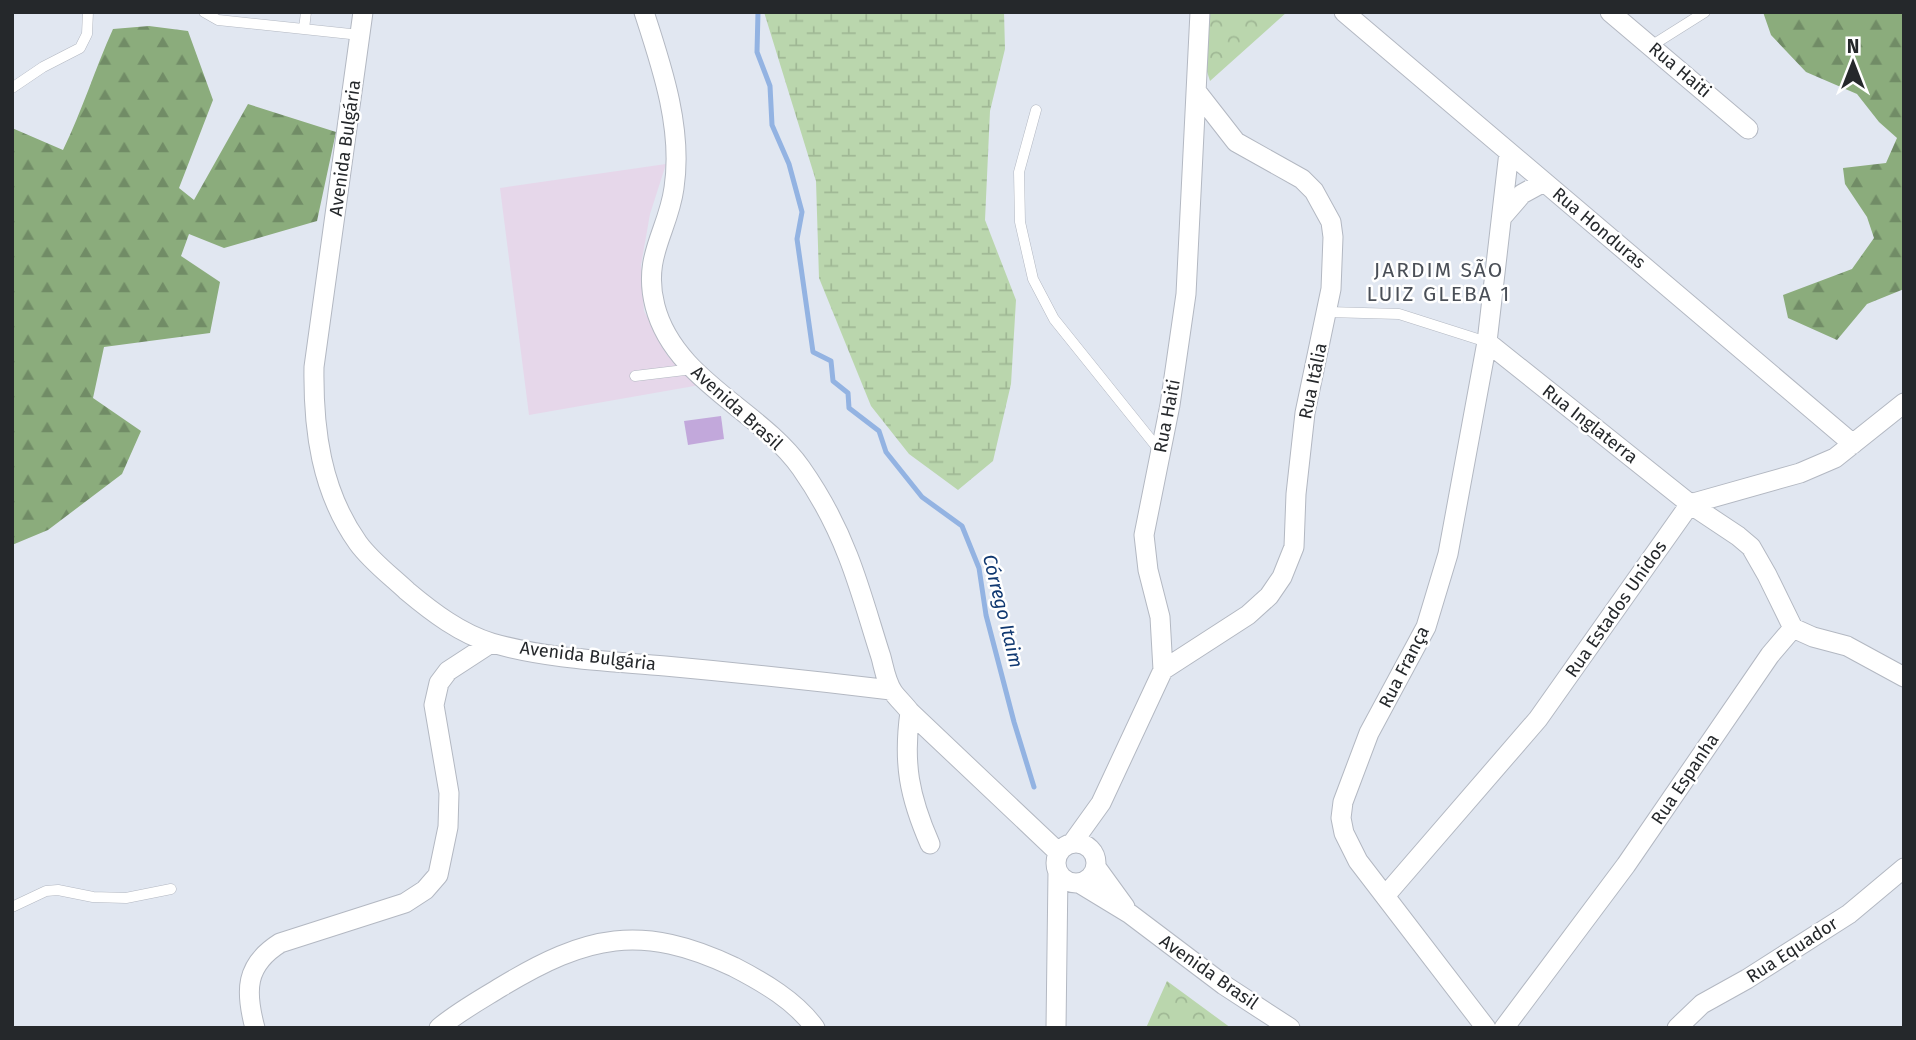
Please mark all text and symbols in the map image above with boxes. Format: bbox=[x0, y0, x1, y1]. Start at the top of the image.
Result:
north arrow bbox=[1818, 28, 1888, 98]
text: N bbox=[1847, 35, 1859, 58]
street label: Rua Haiti bbox=[1644, 38, 1716, 102]
street label: Avenida Bulgária bbox=[325, 79, 365, 217]
street label: Rua Honduras bbox=[1548, 183, 1650, 273]
district label: JARDIM SÃO LUIZ GLEBA 1 bbox=[1367, 257, 1511, 307]
street label: Rua Itália bbox=[1294, 341, 1332, 421]
street label: Avenida Brasil bbox=[687, 361, 787, 455]
street label: Rua Haiti bbox=[1149, 377, 1185, 455]
street label: Rua Inglaterra bbox=[1538, 380, 1642, 468]
street label: Rua Estados Unidos bbox=[1561, 536, 1671, 682]
water label: Córrego Itaim bbox=[978, 552, 1028, 670]
street label: Rua França bbox=[1374, 622, 1434, 712]
street label: Avenida Bulgária bbox=[519, 637, 657, 675]
street label: Rua Espanha bbox=[1647, 729, 1723, 829]
street label: Rua Equador bbox=[1742, 912, 1842, 988]
street label: Avenida Brasil bbox=[1155, 930, 1263, 1014]

